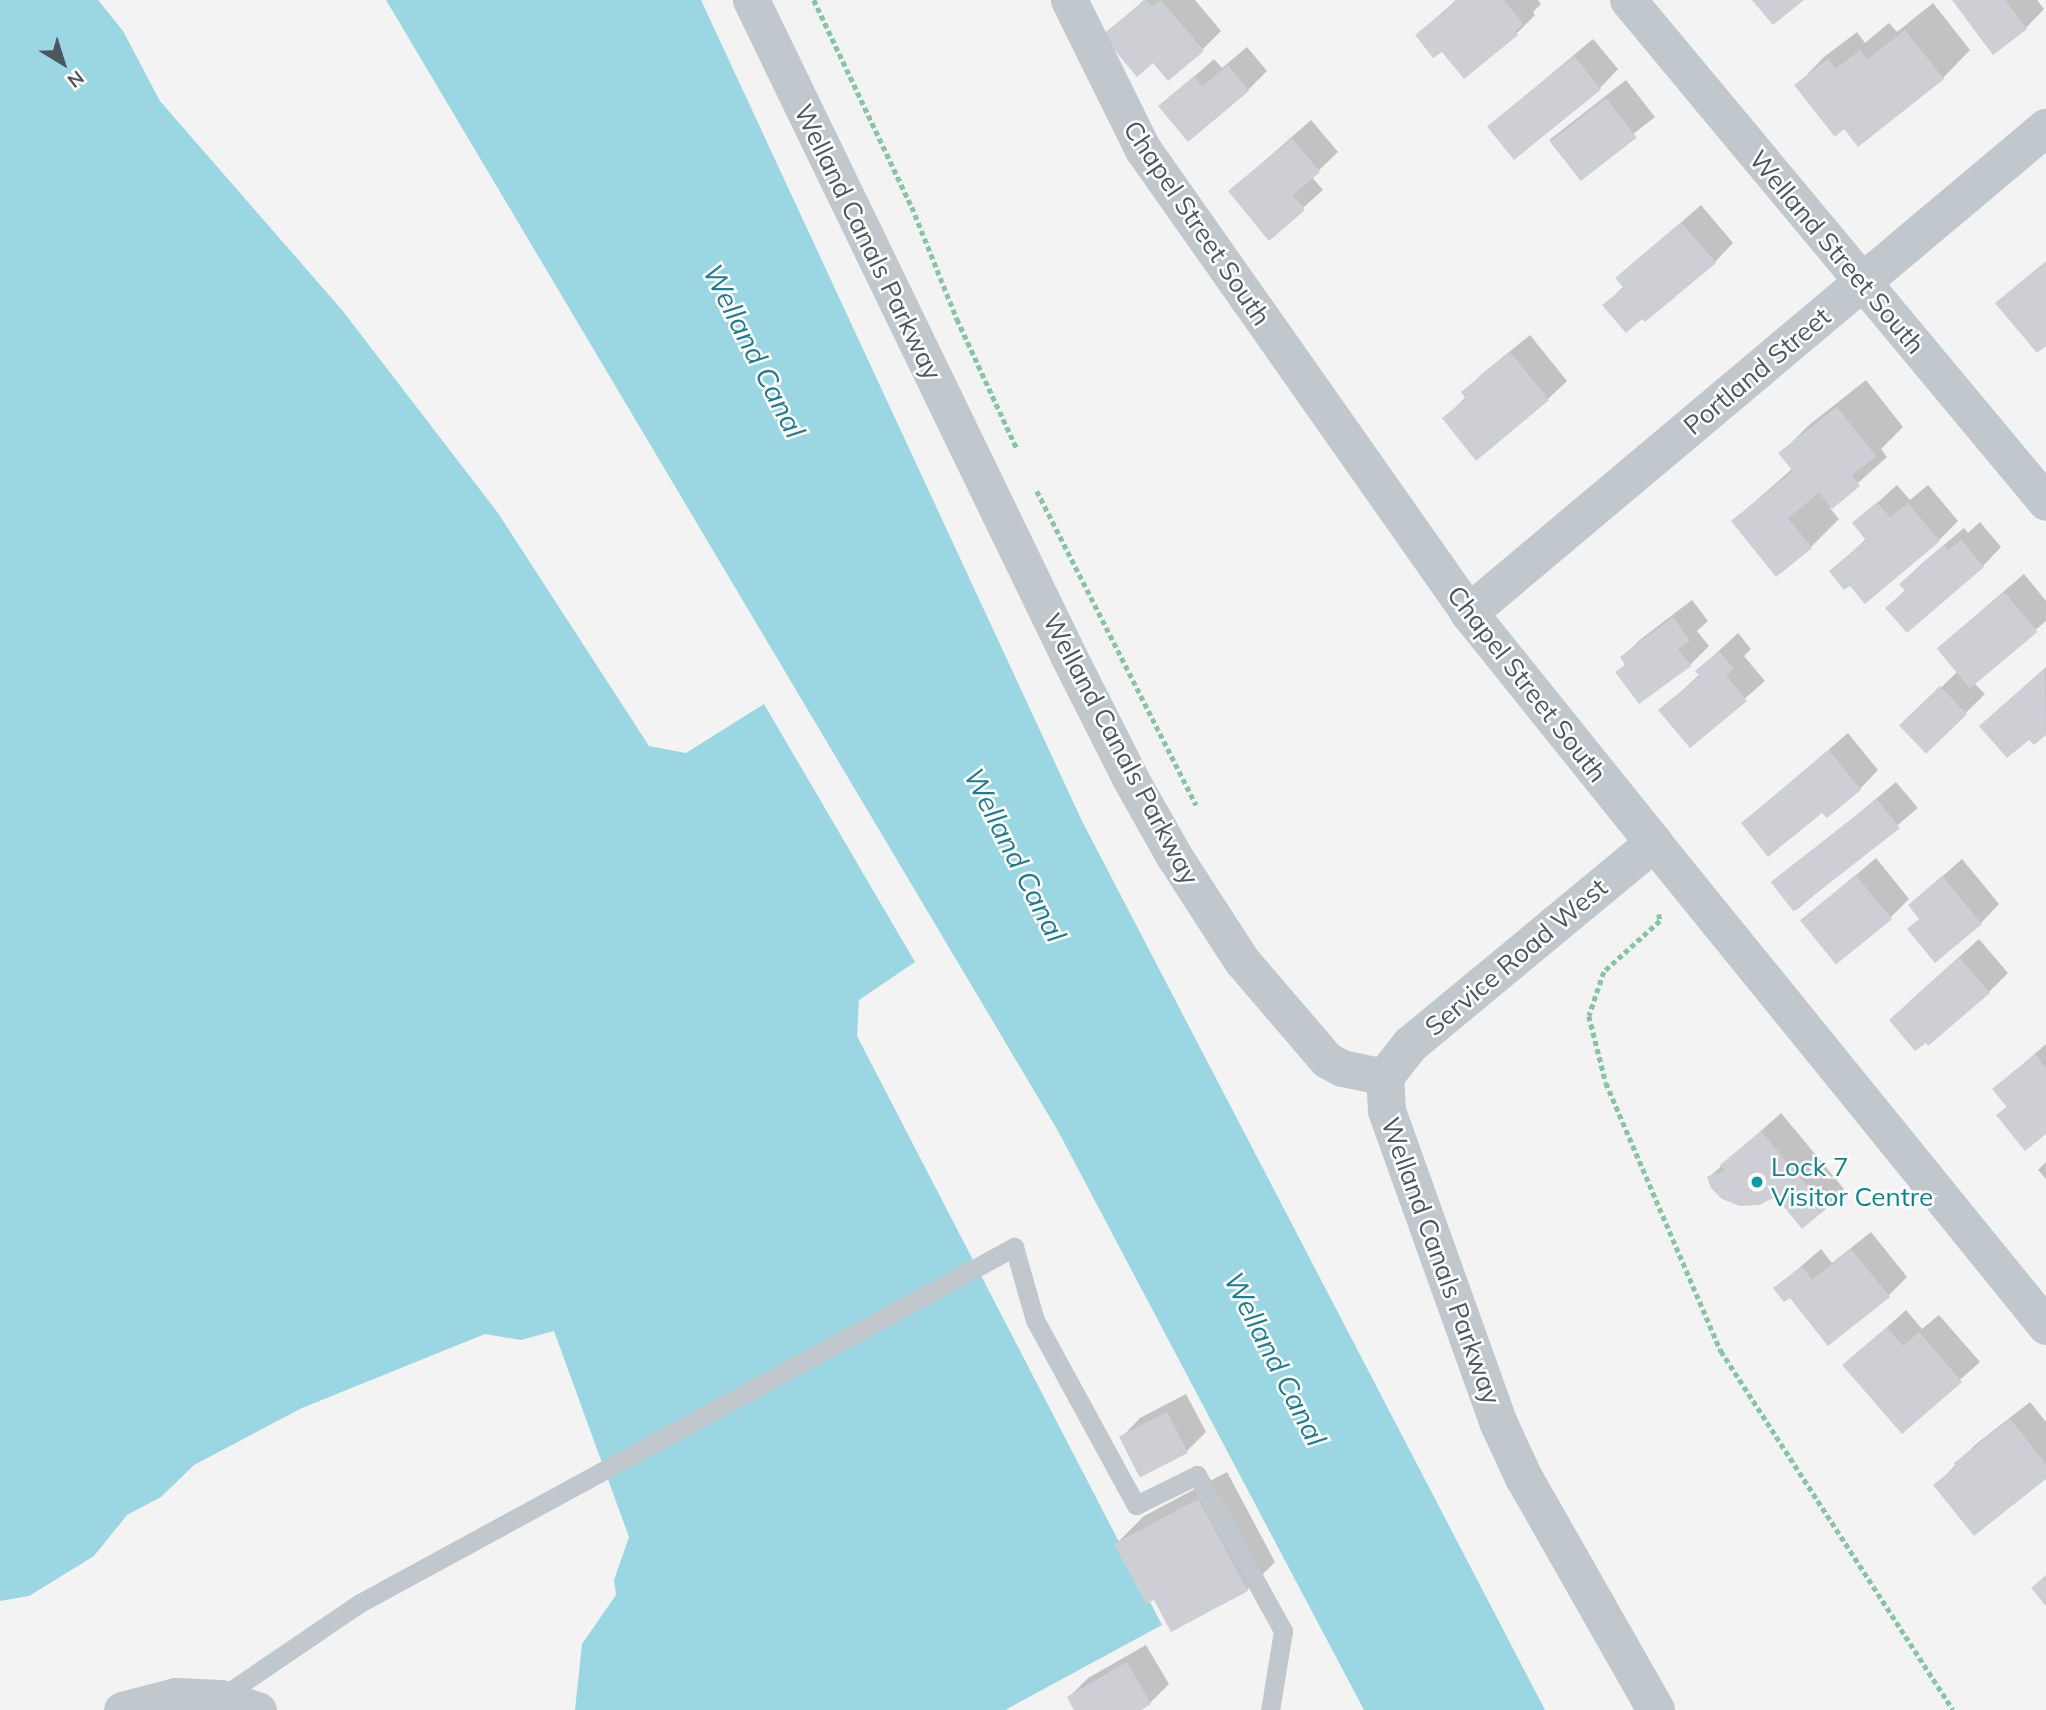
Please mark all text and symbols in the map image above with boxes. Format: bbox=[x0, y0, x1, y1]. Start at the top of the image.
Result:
north arrow bbox=[28, 28, 98, 98]
text: N bbox=[63, 66, 89, 93]
street label: Welland Canals Parkway bbox=[788, 99, 948, 385]
street label: Chapel Street South bbox=[1117, 115, 1277, 331]
street label: Welland Street South bbox=[1743, 144, 1931, 360]
water label: Welland Canal bbox=[696, 258, 812, 444]
street label: Portland Street bbox=[1677, 301, 1837, 441]
street label: Chapel Street South bbox=[1441, 580, 1613, 788]
street label: Welland Canals Parkway bbox=[1036, 608, 1206, 890]
water label: Welland Canal bbox=[957, 762, 1073, 948]
street label: Service Road West bbox=[1419, 872, 1613, 1042]
street label: Welland Canals Parkway bbox=[1375, 1113, 1507, 1409]
place label: Lock 7 Visitor Centre bbox=[1771, 1151, 1933, 1212]
marker: Lock 7 Visitor Centre bbox=[1749, 1174, 1765, 1190]
water label: Welland Canal bbox=[1217, 1266, 1333, 1452]

